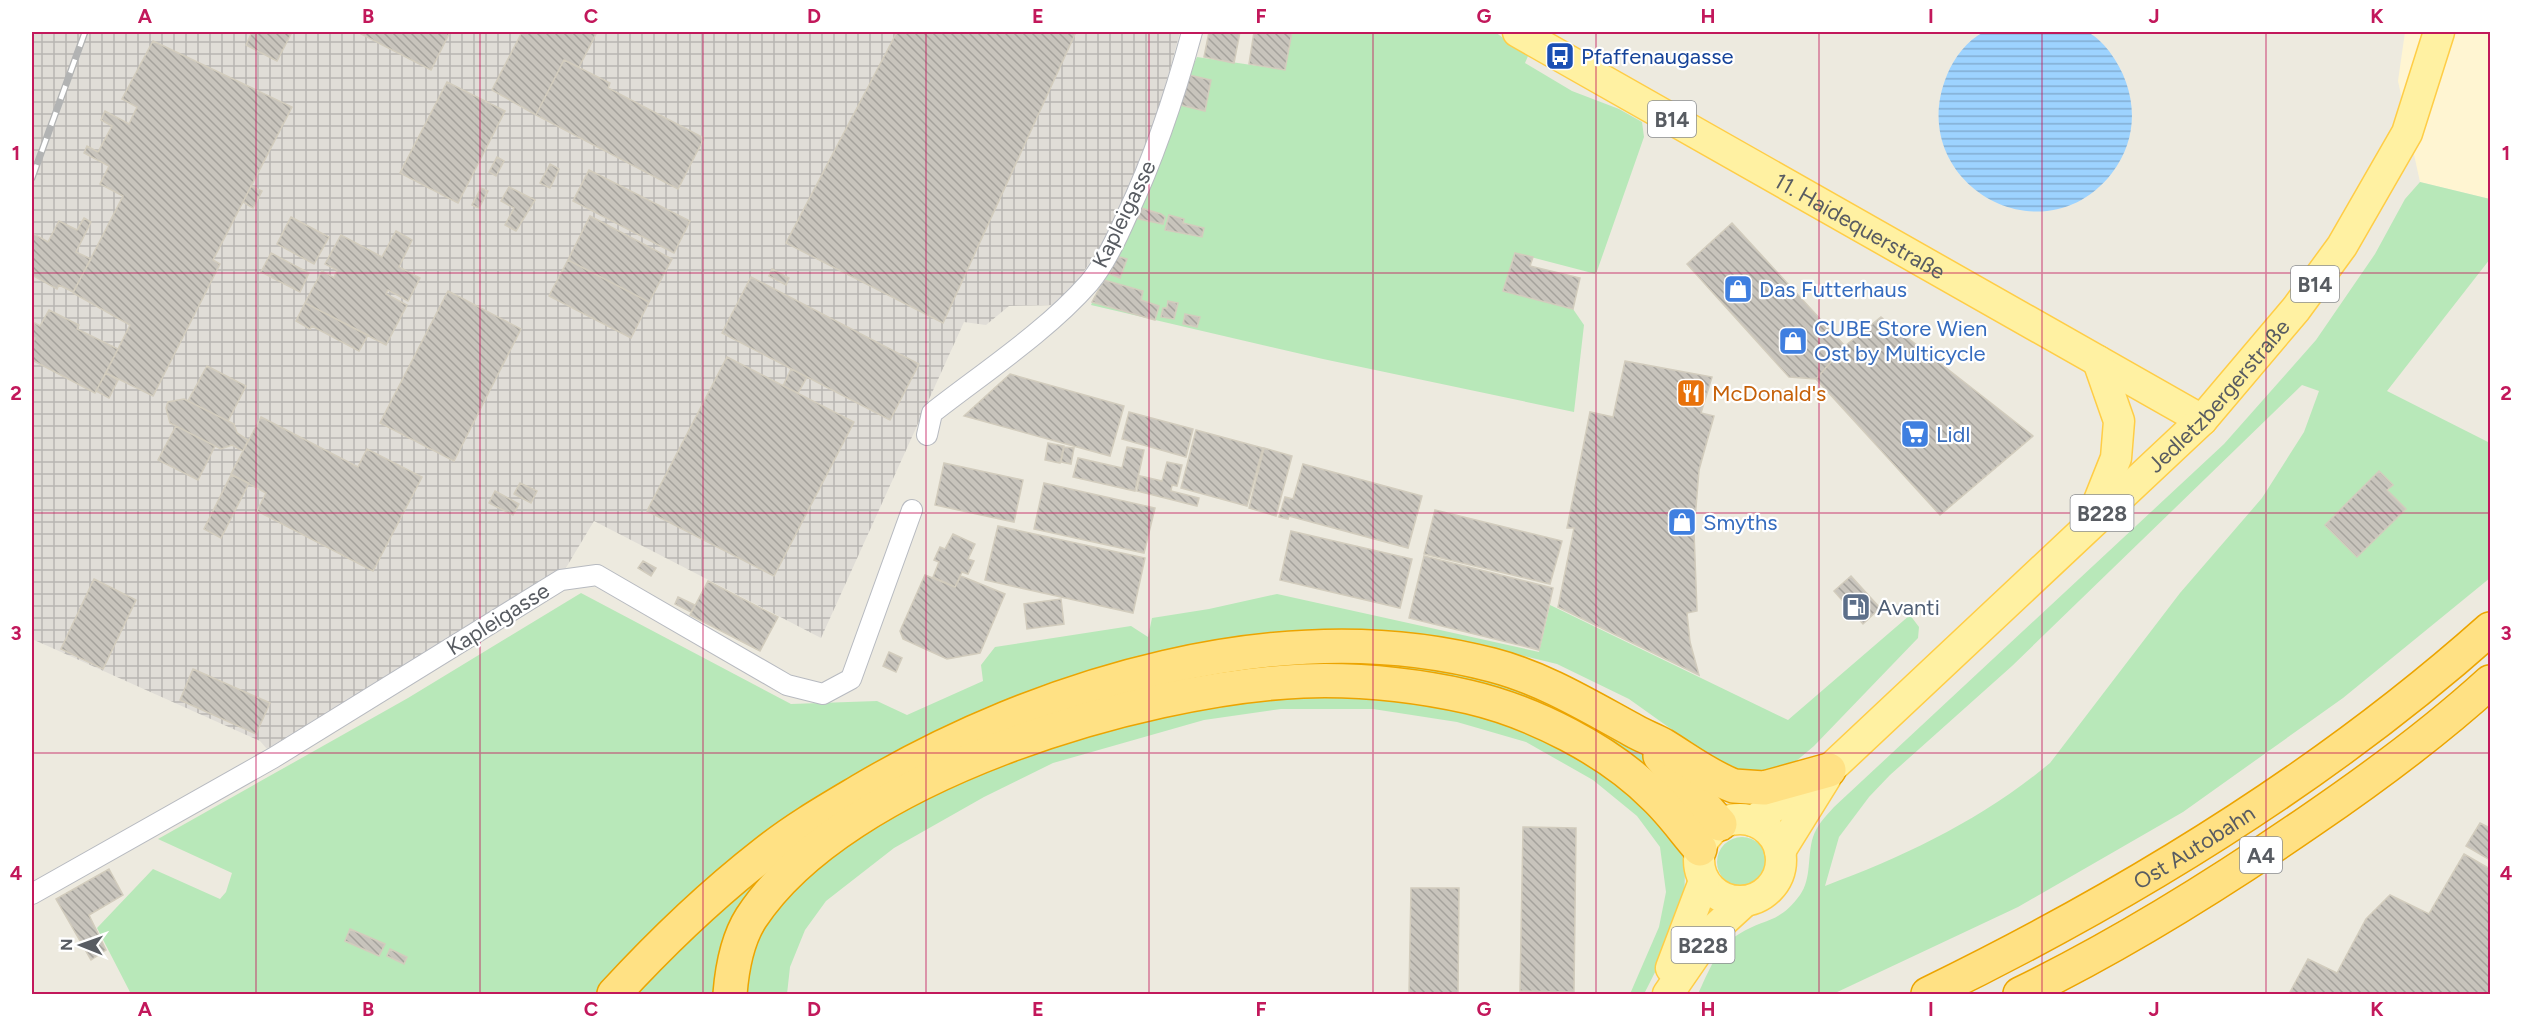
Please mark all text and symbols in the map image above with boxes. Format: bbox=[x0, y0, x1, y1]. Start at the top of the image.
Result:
text: A bbox=[138, 4, 153, 28]
text: B bbox=[362, 4, 374, 28]
text: C bbox=[584, 4, 598, 28]
text: D bbox=[807, 4, 821, 28]
text: E bbox=[1032, 4, 1044, 28]
text: F bbox=[1255, 4, 1267, 28]
text: G bbox=[1477, 4, 1492, 28]
text: H bbox=[1701, 4, 1716, 28]
text: I bbox=[1928, 4, 1934, 28]
text: J bbox=[2148, 4, 2160, 28]
text: K bbox=[2370, 4, 2384, 28]
bus stop icon: Pfaffenaugasse bbox=[1544, 40, 1576, 72]
place label: Pfaffenaugasse bbox=[1581, 43, 1734, 70]
road number: B14 bbox=[1648, 101, 1696, 137]
text: 1 bbox=[12, 141, 20, 165]
text: 1 bbox=[2502, 141, 2510, 165]
street label: Kapleigasse bbox=[1086, 156, 1162, 272]
street label: 11. Haidequerstraße bbox=[1770, 167, 1950, 285]
road number: B14 bbox=[2291, 266, 2339, 302]
shop icon: Das Futterhaus bbox=[1722, 273, 1754, 305]
place label: Das Futterhaus bbox=[1759, 276, 1907, 303]
street label: Jedletzbergerstraße bbox=[2141, 313, 2295, 478]
place label: CUBE Store Wien Ost by Multicycle bbox=[1814, 315, 1987, 367]
shop icon: CUBE Store Wien Ost by Multicycle bbox=[1777, 325, 1809, 357]
restaurant icon: McDonald's bbox=[1675, 377, 1707, 409]
place label: McDonald's bbox=[1712, 380, 1826, 407]
text: 2 bbox=[10, 381, 22, 405]
text: 2 bbox=[2500, 381, 2512, 405]
supermarket icon: Lidl bbox=[1899, 418, 1931, 450]
place label: Lidl bbox=[1936, 421, 1970, 448]
road number: B228 bbox=[2070, 495, 2134, 531]
shop icon: Smyths bbox=[1666, 506, 1698, 538]
place label: Smyths bbox=[1703, 509, 1777, 536]
street label: Kapleigasse bbox=[442, 577, 554, 661]
fuel station icon: Avanti bbox=[1840, 591, 1872, 623]
place label: Avanti bbox=[1877, 594, 1940, 621]
text: 3 bbox=[10, 621, 22, 645]
text: 3 bbox=[2500, 621, 2512, 645]
street label: Ost Autobahn bbox=[2128, 799, 2260, 895]
road number: A4 bbox=[2240, 837, 2282, 873]
text: 4 bbox=[10, 861, 23, 885]
text: 4 bbox=[2500, 861, 2513, 885]
north arrow bbox=[51, 915, 111, 975]
road number: B228 bbox=[1672, 927, 1734, 963]
text: N bbox=[57, 938, 76, 951]
text: A bbox=[138, 997, 153, 1021]
text: B bbox=[362, 997, 374, 1021]
text: C bbox=[584, 997, 598, 1021]
text: D bbox=[807, 997, 821, 1021]
text: E bbox=[1032, 997, 1044, 1021]
text: F bbox=[1255, 997, 1267, 1021]
text: G bbox=[1477, 997, 1492, 1021]
text: H bbox=[1701, 997, 1716, 1021]
text: I bbox=[1928, 997, 1934, 1021]
text: J bbox=[2148, 997, 2160, 1021]
text: K bbox=[2370, 997, 2384, 1021]

